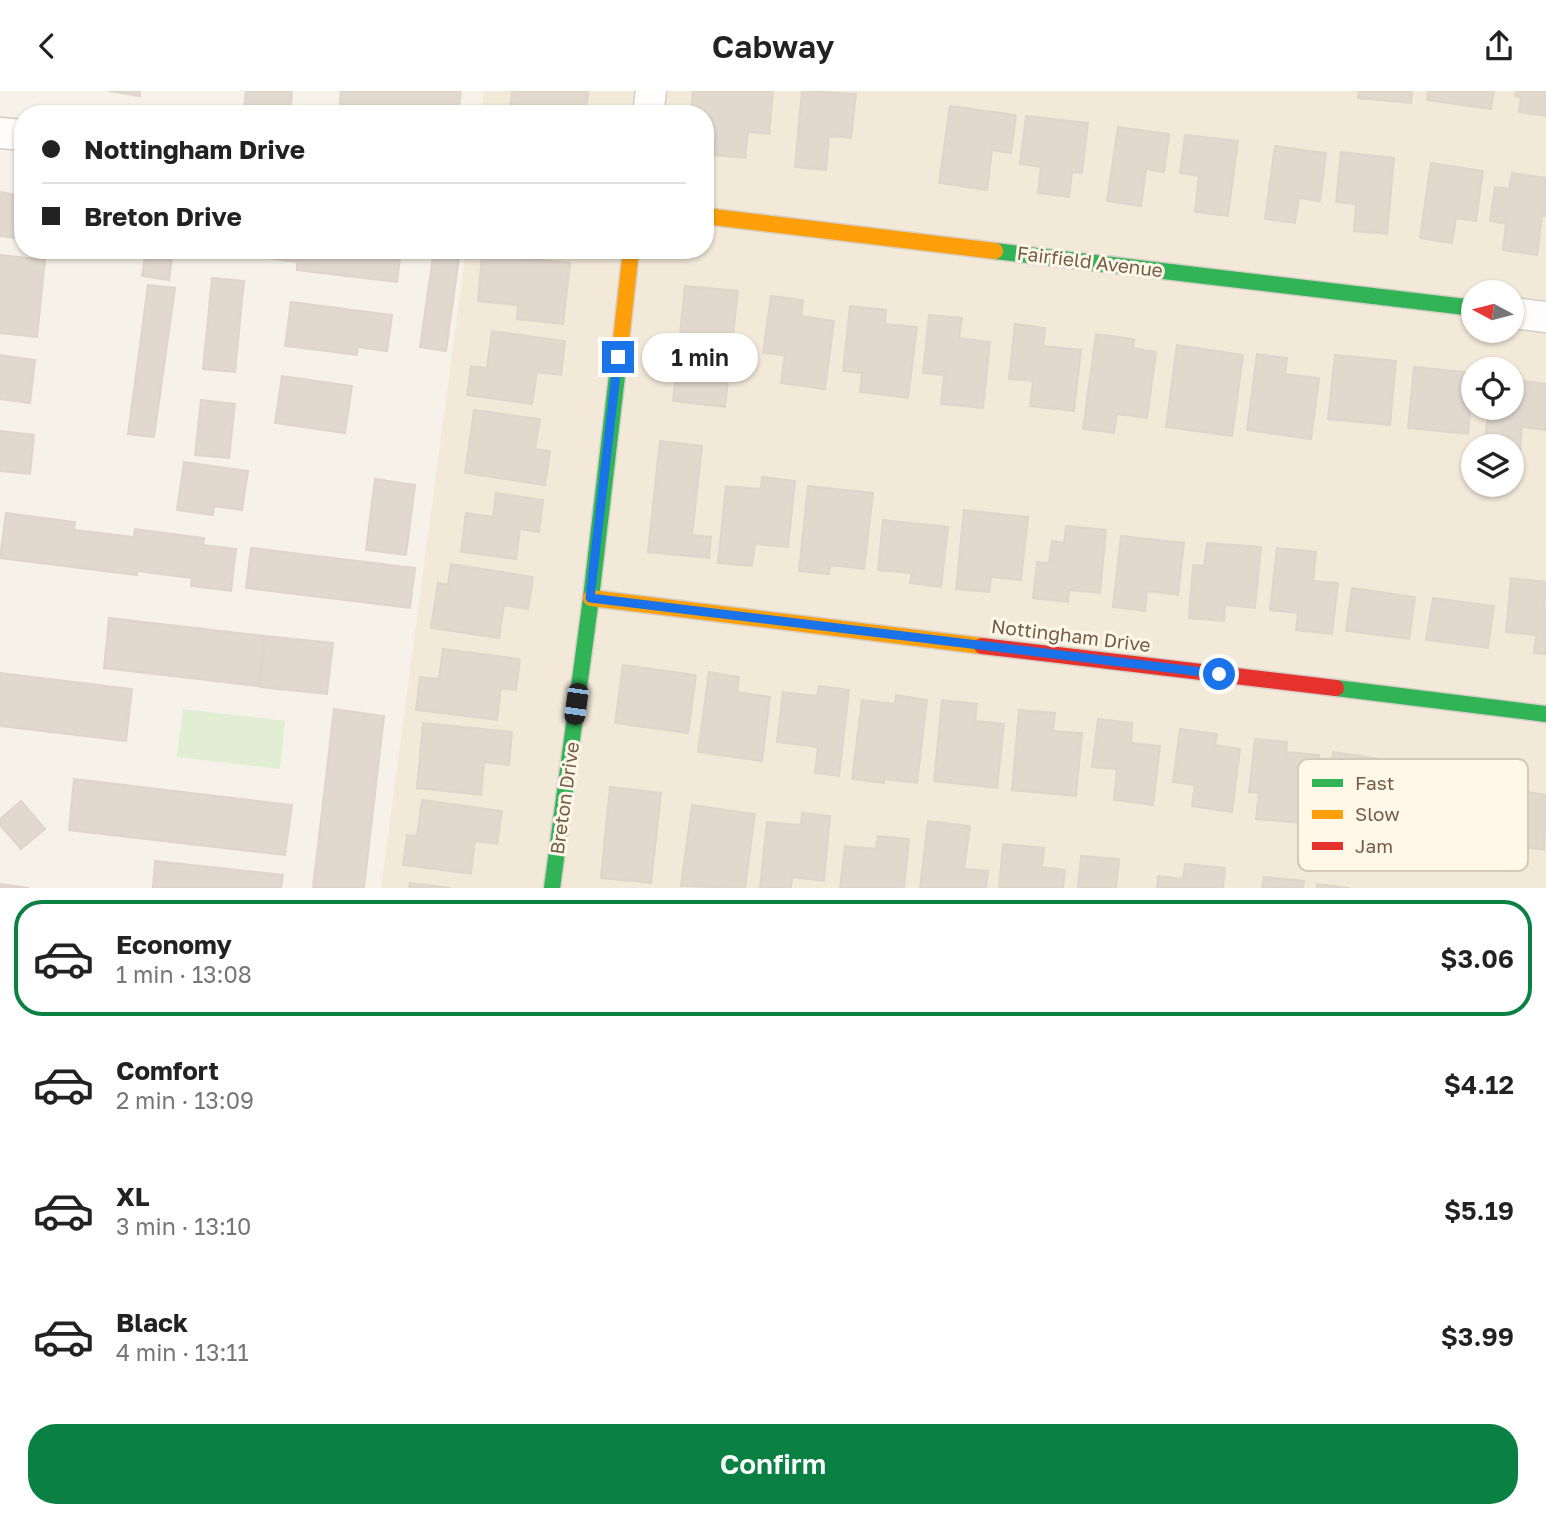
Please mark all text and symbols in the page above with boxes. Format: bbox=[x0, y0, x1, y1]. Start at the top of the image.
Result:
icon: back bbox=[28, 27, 66, 65]
text: Cabway bbox=[712, 27, 834, 65]
icon: share bbox=[1480, 27, 1518, 65]
text: Nottingham Drive bbox=[84, 134, 305, 165]
text: Breton Drive bbox=[84, 201, 242, 232]
street label: Fairfield Avenue bbox=[1016, 241, 1164, 281]
north arrow bbox=[1461, 280, 1524, 343]
map controls bbox=[1461, 280, 1524, 497]
callout: 1 min bbox=[642, 333, 758, 381]
route end bbox=[602, 341, 634, 373]
text: 1 min bbox=[671, 343, 729, 371]
button: locate bbox=[1461, 357, 1524, 420]
button: layers bbox=[1461, 434, 1524, 497]
street label: Nottingham Drive bbox=[990, 614, 1152, 656]
route start bbox=[1203, 658, 1235, 690]
car bbox=[563, 682, 590, 726]
street label: Breton Drive bbox=[545, 740, 583, 856]
legend bbox=[1298, 759, 1528, 871]
text: Fast bbox=[1355, 771, 1394, 794]
text: Slow bbox=[1355, 802, 1400, 825]
text: Jam bbox=[1355, 834, 1393, 857]
icon: car bbox=[32, 927, 95, 990]
text: Economy bbox=[116, 929, 232, 960]
text: $3.06 bbox=[1440, 943, 1514, 974]
text: 1 min · 13:08 bbox=[116, 960, 252, 988]
icon: car bbox=[32, 1053, 95, 1116]
text: Comfort bbox=[116, 1055, 219, 1086]
text: $4.12 bbox=[1444, 1069, 1514, 1100]
text: 2 min · 13:09 bbox=[116, 1086, 254, 1114]
icon: car bbox=[32, 1179, 95, 1242]
text: XL bbox=[116, 1181, 150, 1212]
text: $5.19 bbox=[1444, 1195, 1514, 1226]
text: 3 min · 13:10 bbox=[116, 1212, 251, 1240]
icon: car bbox=[32, 1305, 95, 1368]
text: Black bbox=[116, 1307, 188, 1338]
text: $3.99 bbox=[1441, 1321, 1514, 1352]
text: 4 min · 13:11 bbox=[116, 1338, 249, 1366]
button: Confirm bbox=[28, 1424, 1518, 1504]

